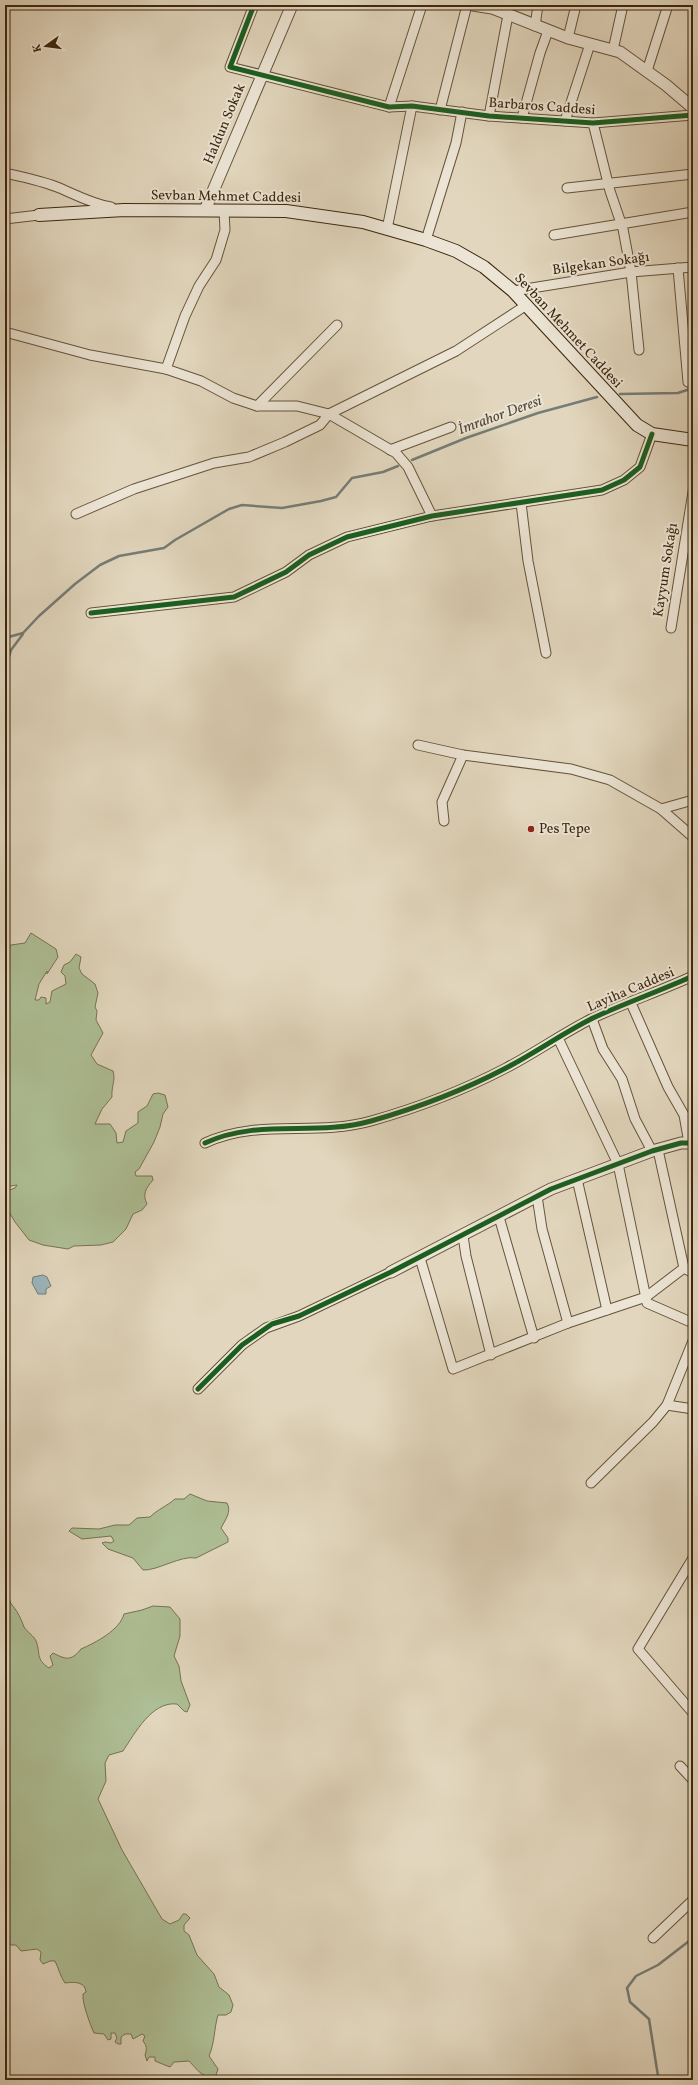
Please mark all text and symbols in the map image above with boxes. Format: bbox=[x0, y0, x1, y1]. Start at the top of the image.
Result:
north arrow bbox=[26, 26, 66, 66]
text: K bbox=[30, 42, 46, 54]
street label: Haldun Sokak bbox=[199, 80, 251, 167]
street label: Barbaros Caddesi bbox=[488, 94, 596, 120]
street label: Sevban Mehmet Caddesi bbox=[151, 186, 301, 208]
street label: Bilgekan Sokağı bbox=[551, 248, 651, 280]
street label: Sevban Mehmet Caddesi bbox=[510, 269, 626, 393]
water label: İmrahor Deresi bbox=[455, 391, 545, 441]
street label: Kayyum Sokağı bbox=[649, 521, 683, 619]
place label: Pes Tepe bbox=[539, 820, 591, 839]
marker: Pes Tepe bbox=[526, 824, 536, 834]
street label: Layiha Caddesi bbox=[584, 963, 678, 1017]

